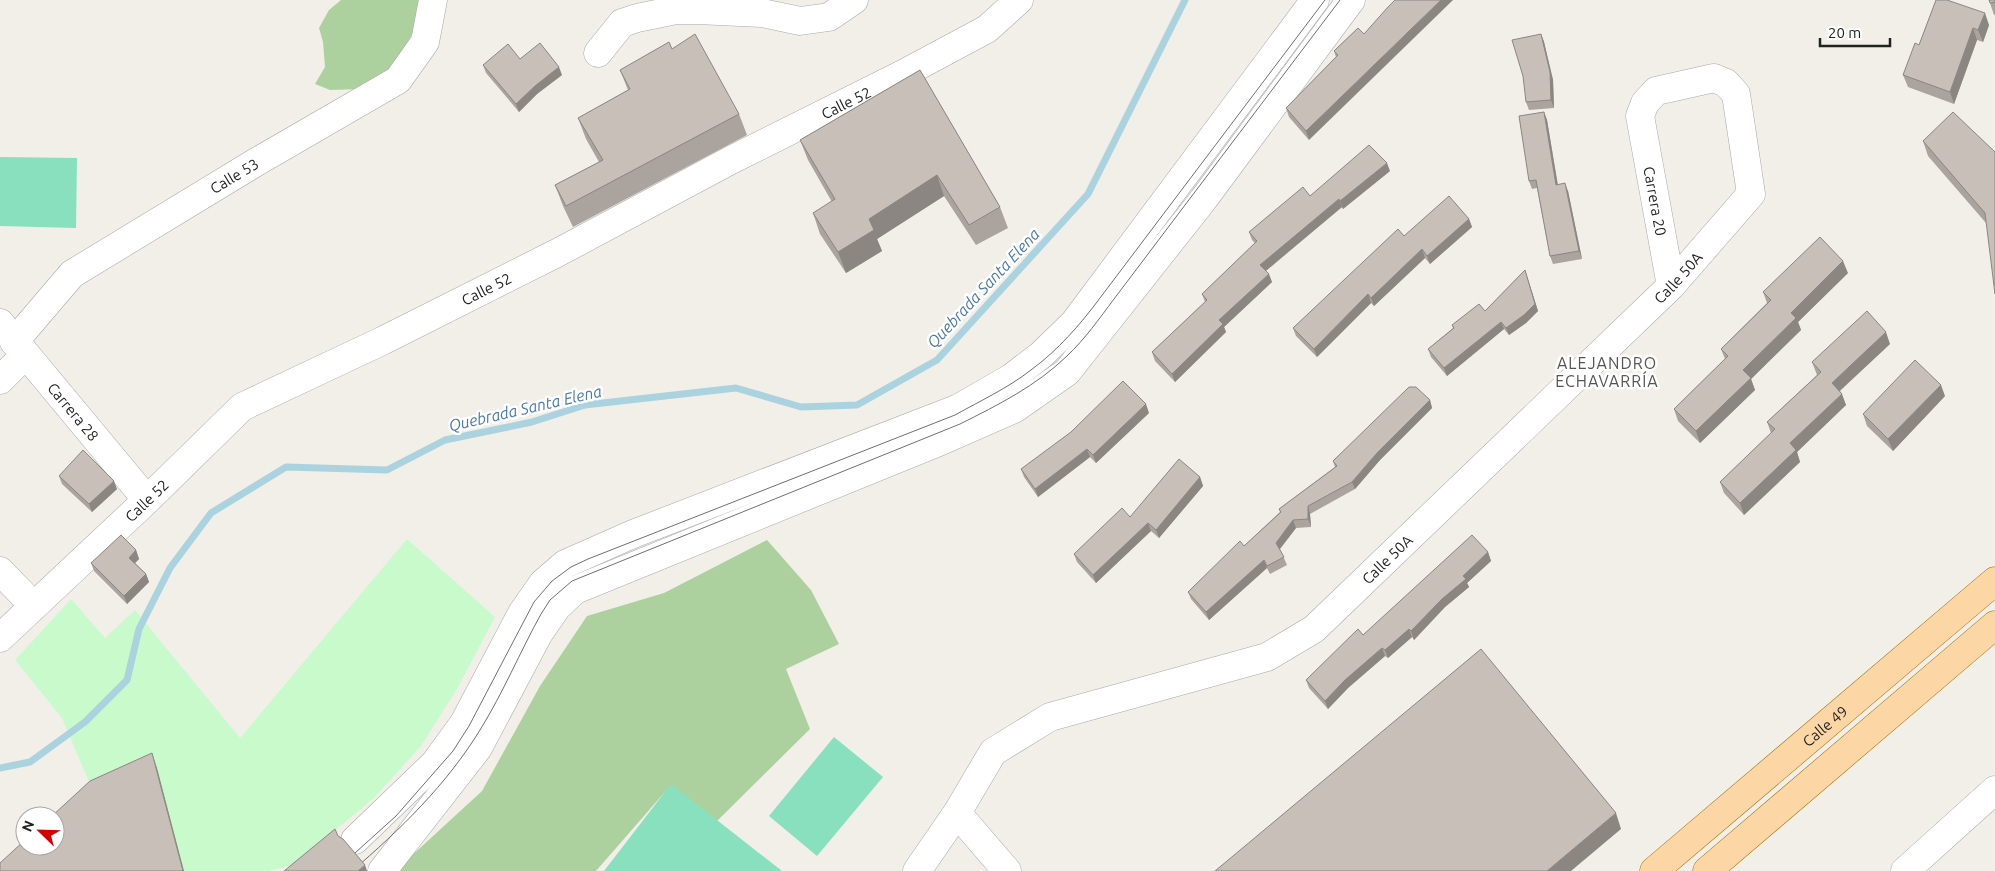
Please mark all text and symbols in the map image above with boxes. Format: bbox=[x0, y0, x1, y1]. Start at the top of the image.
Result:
scale bar bbox=[1820, 15, 1890, 47]
text: 20 m bbox=[1828, 24, 1861, 41]
street label: Calle 52 bbox=[818, 83, 874, 122]
street label: Calle 53 bbox=[207, 154, 261, 197]
street label: Carrera 20 bbox=[1641, 165, 1670, 237]
water label: Quebrada Santa Elena bbox=[923, 224, 1044, 352]
street label: Calle 50A bbox=[1650, 248, 1705, 306]
street label: Calle 52 bbox=[459, 269, 514, 308]
district label: ALEJANDRO ECHAVARRÍA bbox=[1555, 354, 1659, 390]
street label: Carrera 28 bbox=[44, 379, 102, 444]
water label: Quebrada Santa Elena bbox=[447, 382, 604, 435]
street label: Calle 52 bbox=[121, 476, 172, 525]
street label: Calle 50A bbox=[1358, 531, 1416, 587]
street label: Calle 49 bbox=[1799, 702, 1851, 750]
north arrow bbox=[15, 806, 65, 856]
text: N bbox=[19, 818, 37, 834]

